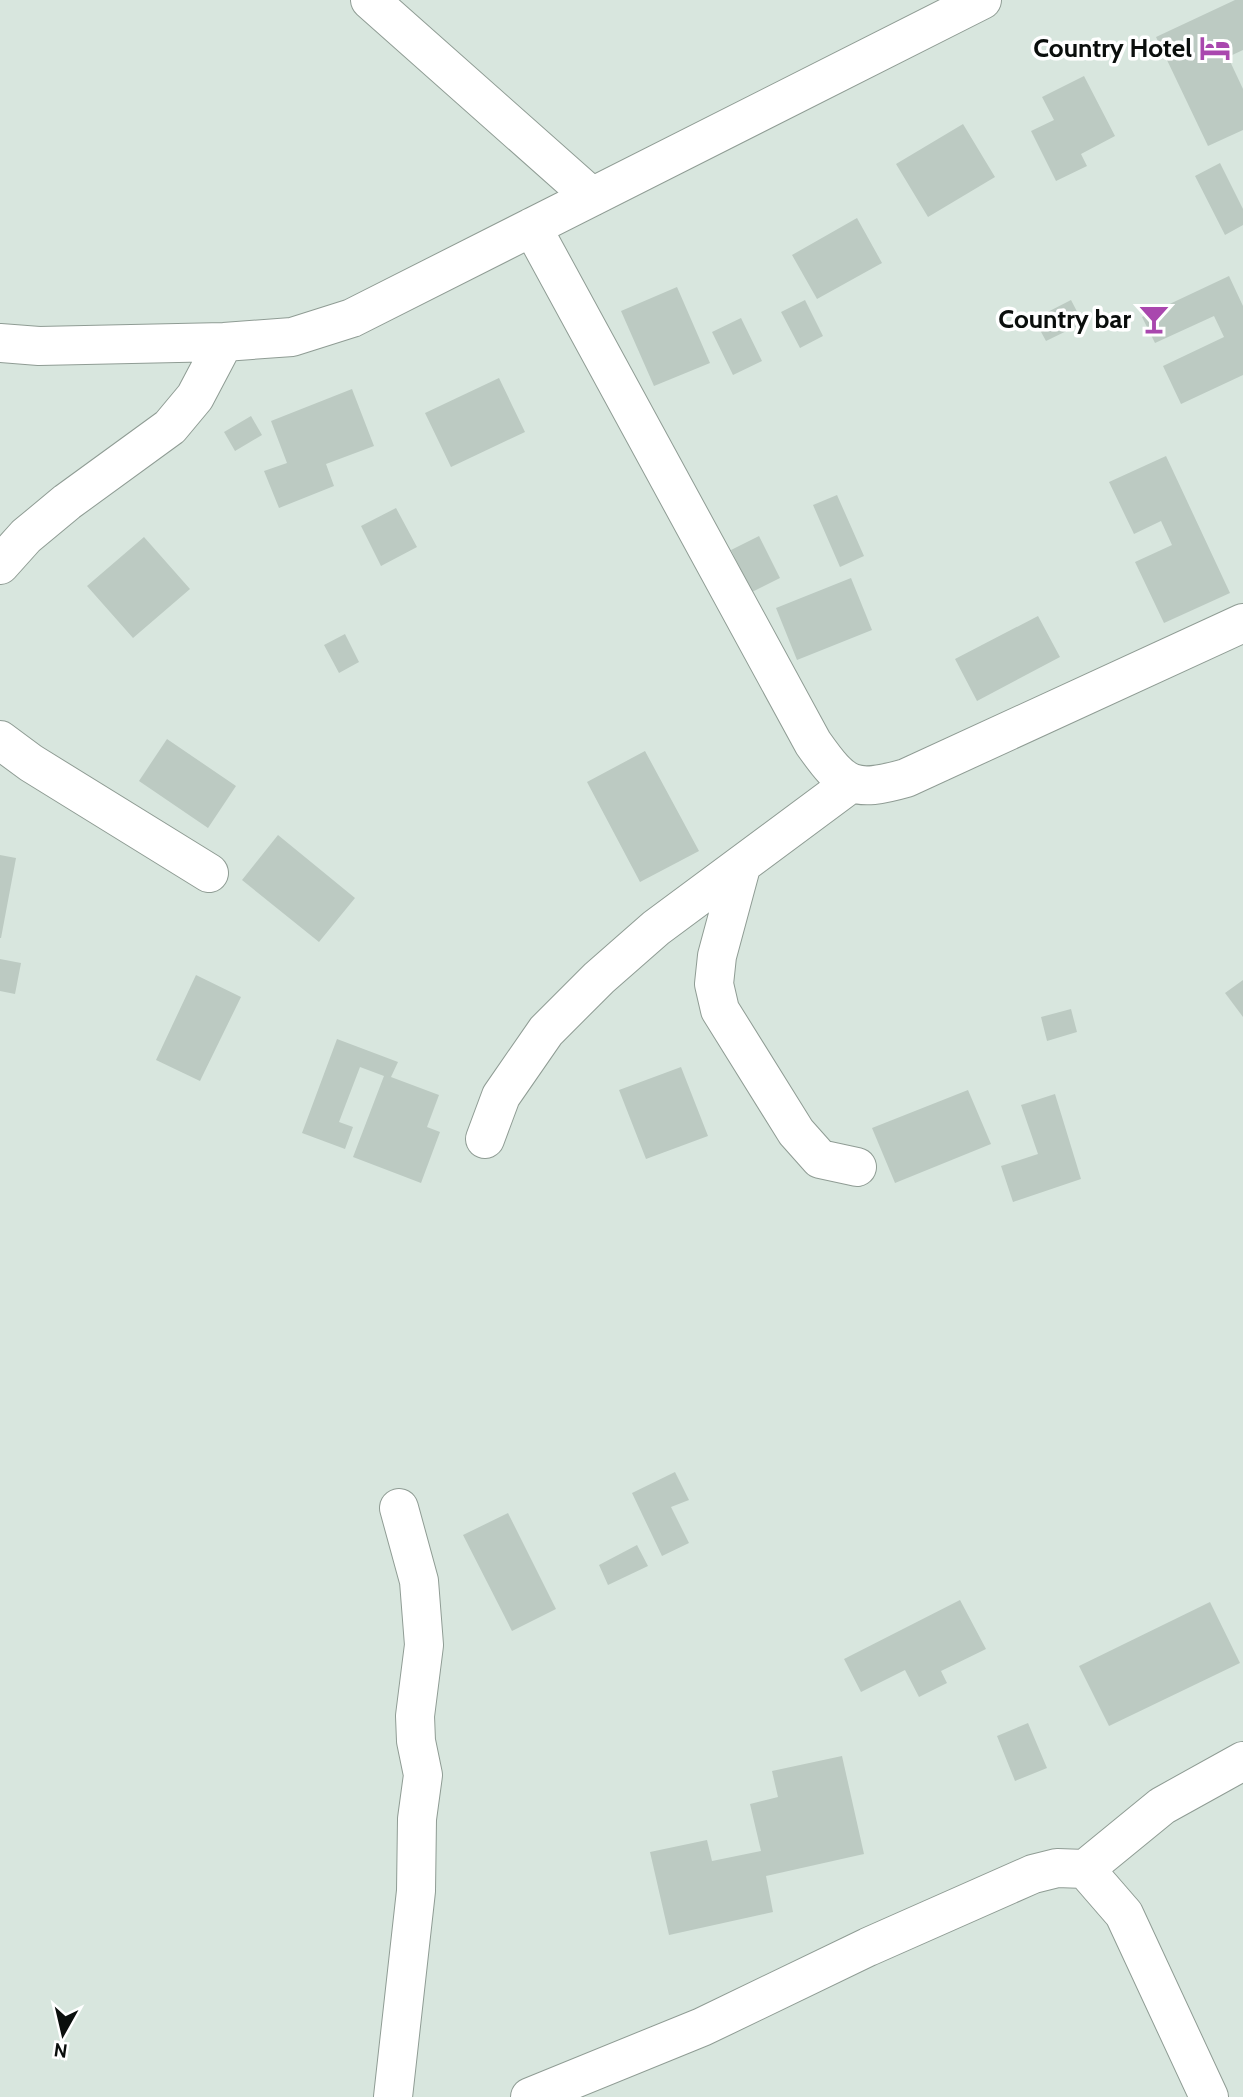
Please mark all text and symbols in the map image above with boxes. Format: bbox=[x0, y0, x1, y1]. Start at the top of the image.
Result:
hotel icon: Country Hotel bbox=[1198, 31, 1232, 65]
place label: Country Hotel bbox=[1033, 32, 1192, 64]
bar icon: Country bar bbox=[1137, 302, 1171, 336]
place label: Country bar bbox=[998, 303, 1131, 335]
north arrow bbox=[28, 1999, 98, 2069]
text: N bbox=[52, 2038, 69, 2063]

